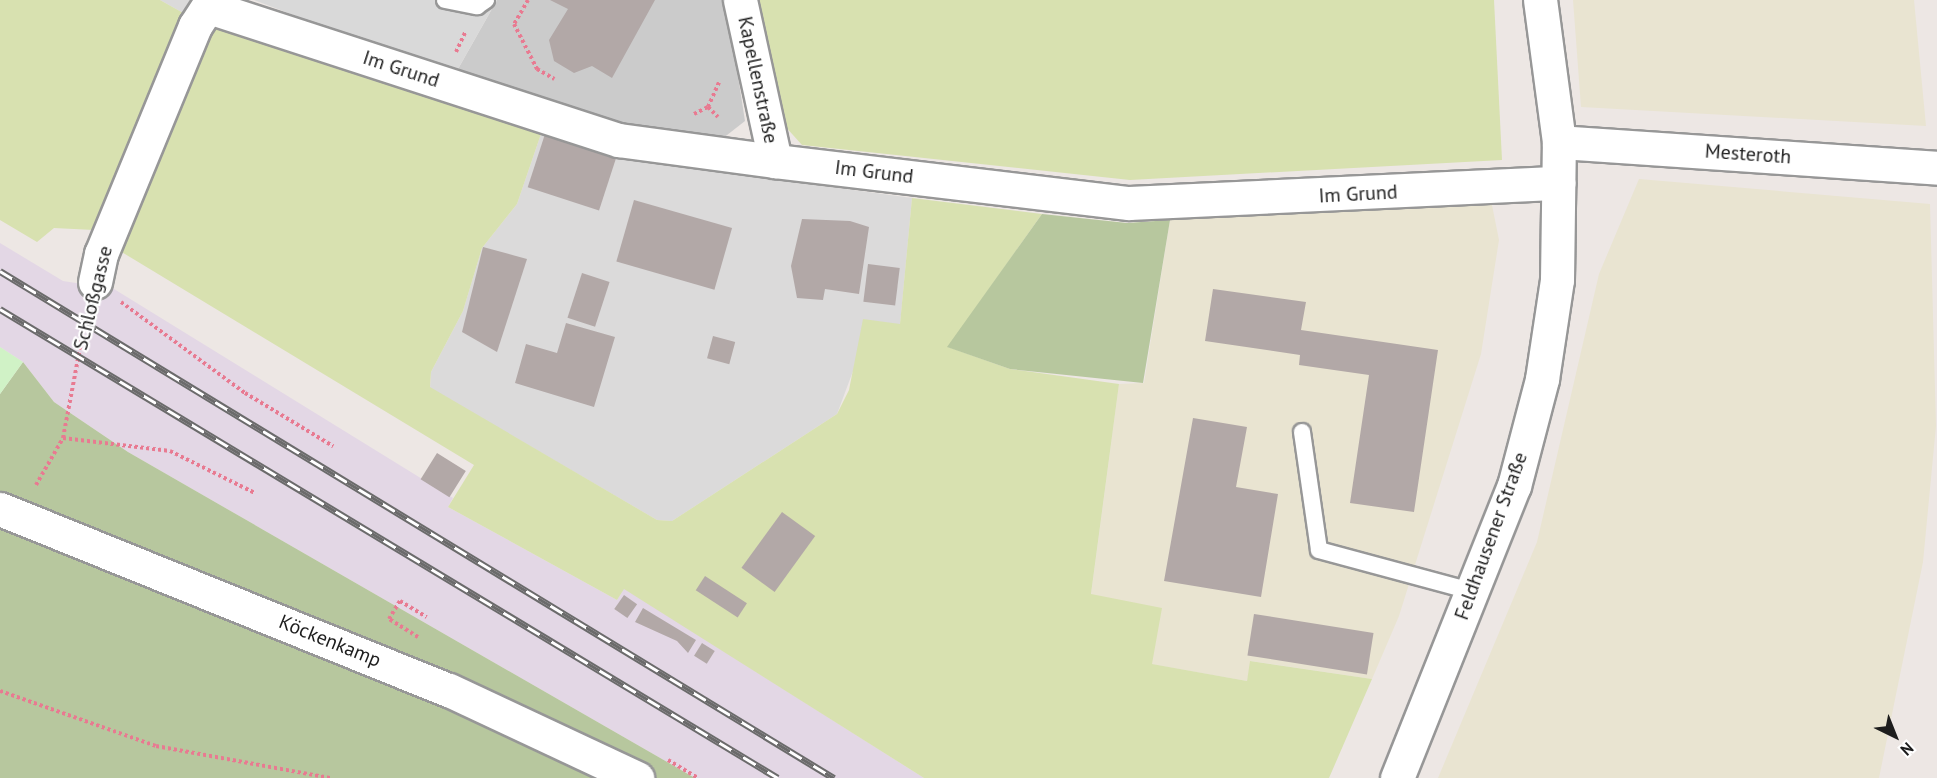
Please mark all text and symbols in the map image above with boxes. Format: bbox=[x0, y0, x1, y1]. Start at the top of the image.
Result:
street label: Kapellenstraße bbox=[733, 14, 783, 146]
street label: Im Grund bbox=[360, 45, 442, 93]
street label: Mesteroth bbox=[1704, 139, 1792, 169]
street label: Im Grund bbox=[833, 155, 915, 189]
street label: Im Grund bbox=[1318, 180, 1398, 208]
street label: Schloßgasse bbox=[68, 243, 118, 353]
street label: Feldhausener Straße bbox=[1450, 449, 1532, 623]
street label: Köckenkamp bbox=[275, 610, 385, 672]
north arrow bbox=[1865, 706, 1925, 766]
text: N bbox=[1897, 738, 1918, 760]

